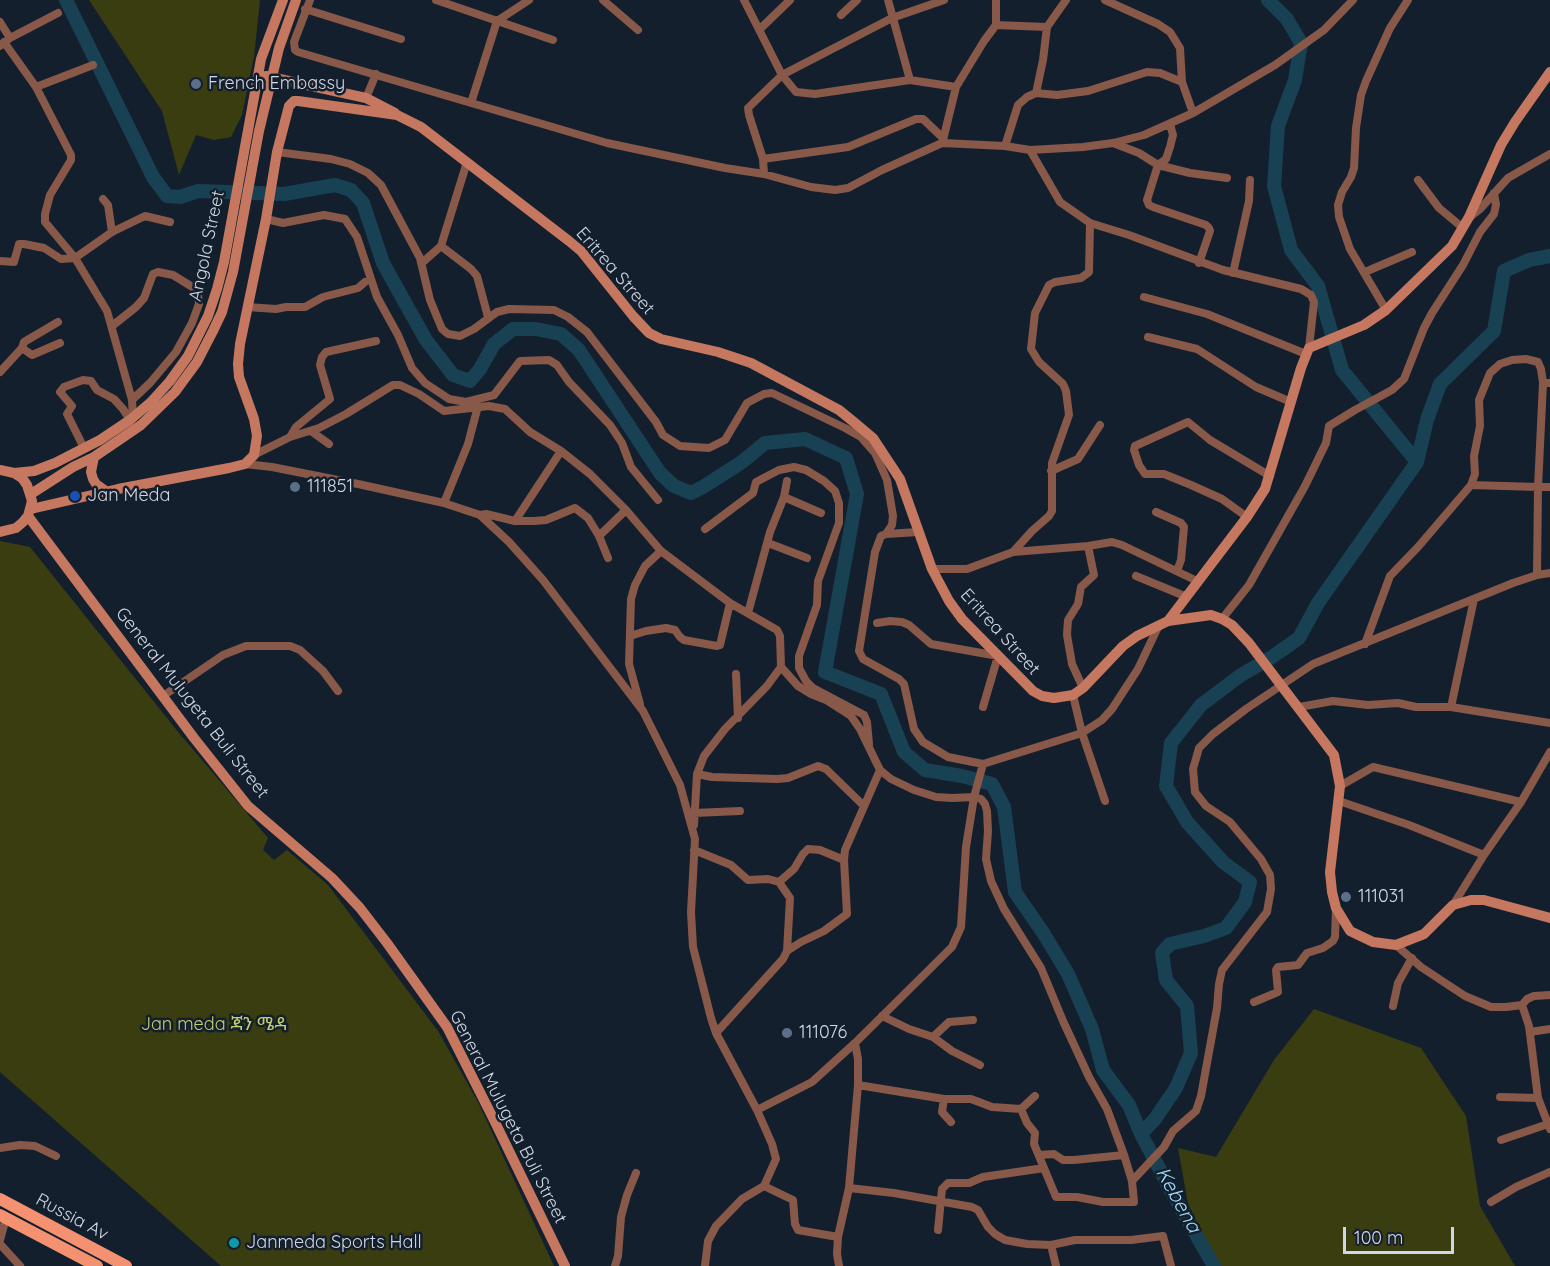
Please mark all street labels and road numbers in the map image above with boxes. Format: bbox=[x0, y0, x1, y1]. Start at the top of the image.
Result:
street label: Angola Street bbox=[185, 189, 229, 303]
street label: Eritrea Street bbox=[571, 223, 659, 319]
street label: Eritrea Street bbox=[956, 584, 1044, 680]
street label: General Mulugeta Buli Street bbox=[111, 603, 273, 803]
street label: General Mulugeta Buli Street bbox=[445, 1007, 571, 1227]
street label: Russia Av bbox=[32, 1189, 112, 1245]

